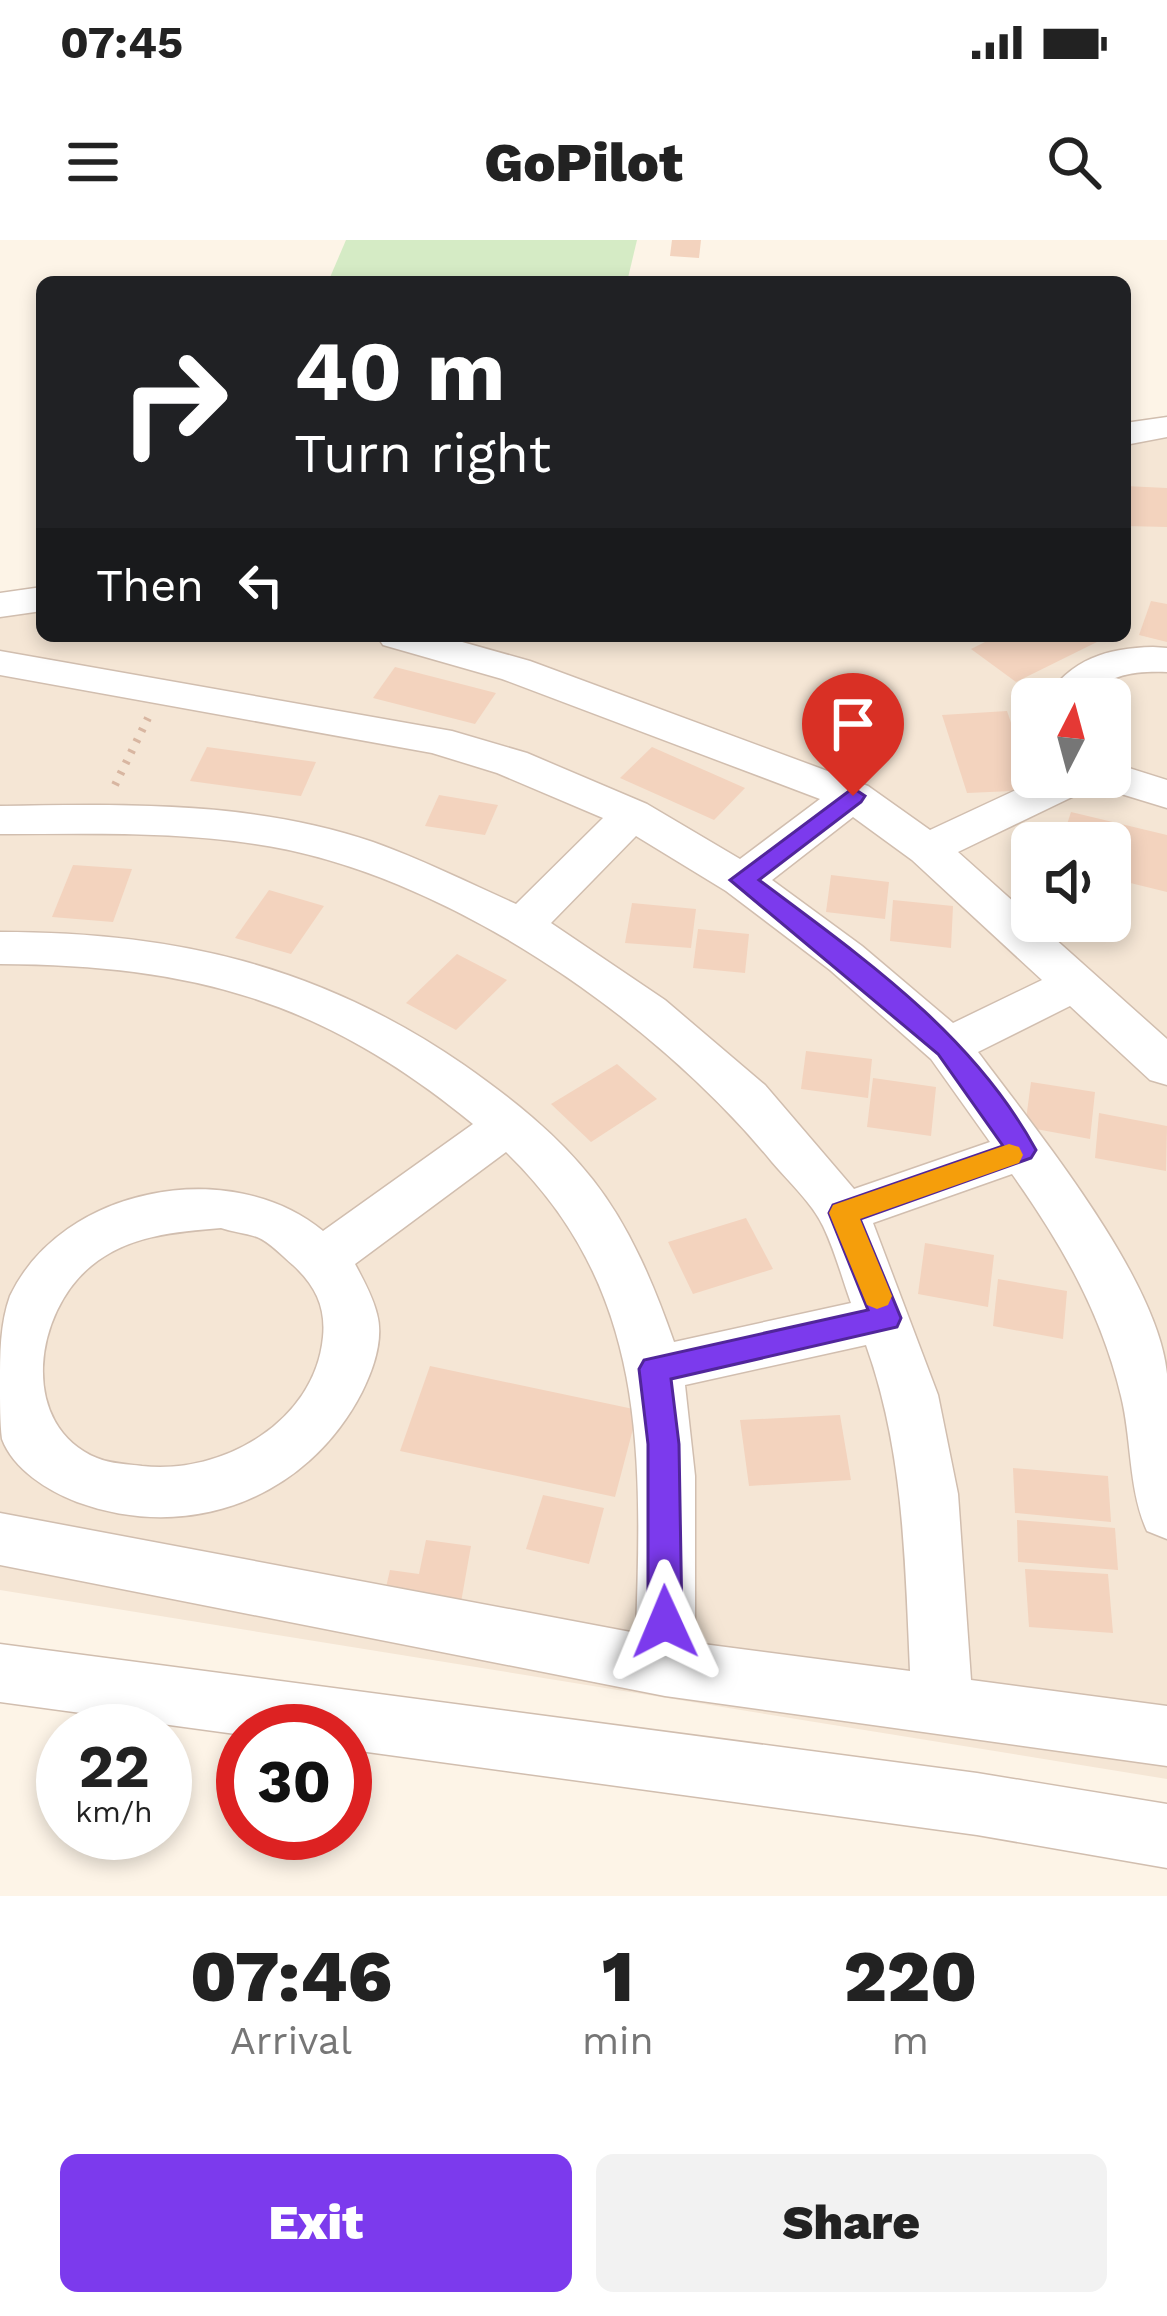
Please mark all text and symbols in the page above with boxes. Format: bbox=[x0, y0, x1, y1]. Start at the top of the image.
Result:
text: 07:45 bbox=[60, 16, 183, 69]
icon: menu bbox=[60, 129, 126, 195]
icon: search bbox=[1041, 129, 1107, 195]
text: GoPilot bbox=[484, 131, 683, 194]
text: 40 m bbox=[294, 322, 505, 420]
icon: right bbox=[96, 324, 252, 480]
text: Turn right bbox=[294, 422, 551, 485]
icon: left bbox=[228, 552, 294, 618]
text: Then bbox=[96, 559, 204, 612]
pin bbox=[802, 673, 904, 796]
north arrow bbox=[1011, 678, 1131, 798]
map controls bbox=[1011, 678, 1131, 942]
icon: arrive bbox=[820, 691, 886, 757]
button: sound bbox=[1011, 822, 1131, 942]
position arrow bbox=[602, 1559, 728, 1685]
speed limit sign: 30 bbox=[216, 1704, 372, 1860]
text: 22 bbox=[78, 1731, 150, 1802]
text: km/h bbox=[75, 1794, 153, 1829]
text: 07:46 bbox=[190, 1934, 392, 2018]
text: 1 bbox=[602, 1934, 634, 2018]
text: 220 bbox=[844, 1934, 977, 2018]
text: Arrival bbox=[230, 2018, 352, 2063]
text: min bbox=[582, 2018, 654, 2063]
text: m bbox=[892, 2018, 929, 2063]
button: Exit bbox=[60, 2154, 572, 2292]
button: Share bbox=[596, 2154, 1107, 2292]

